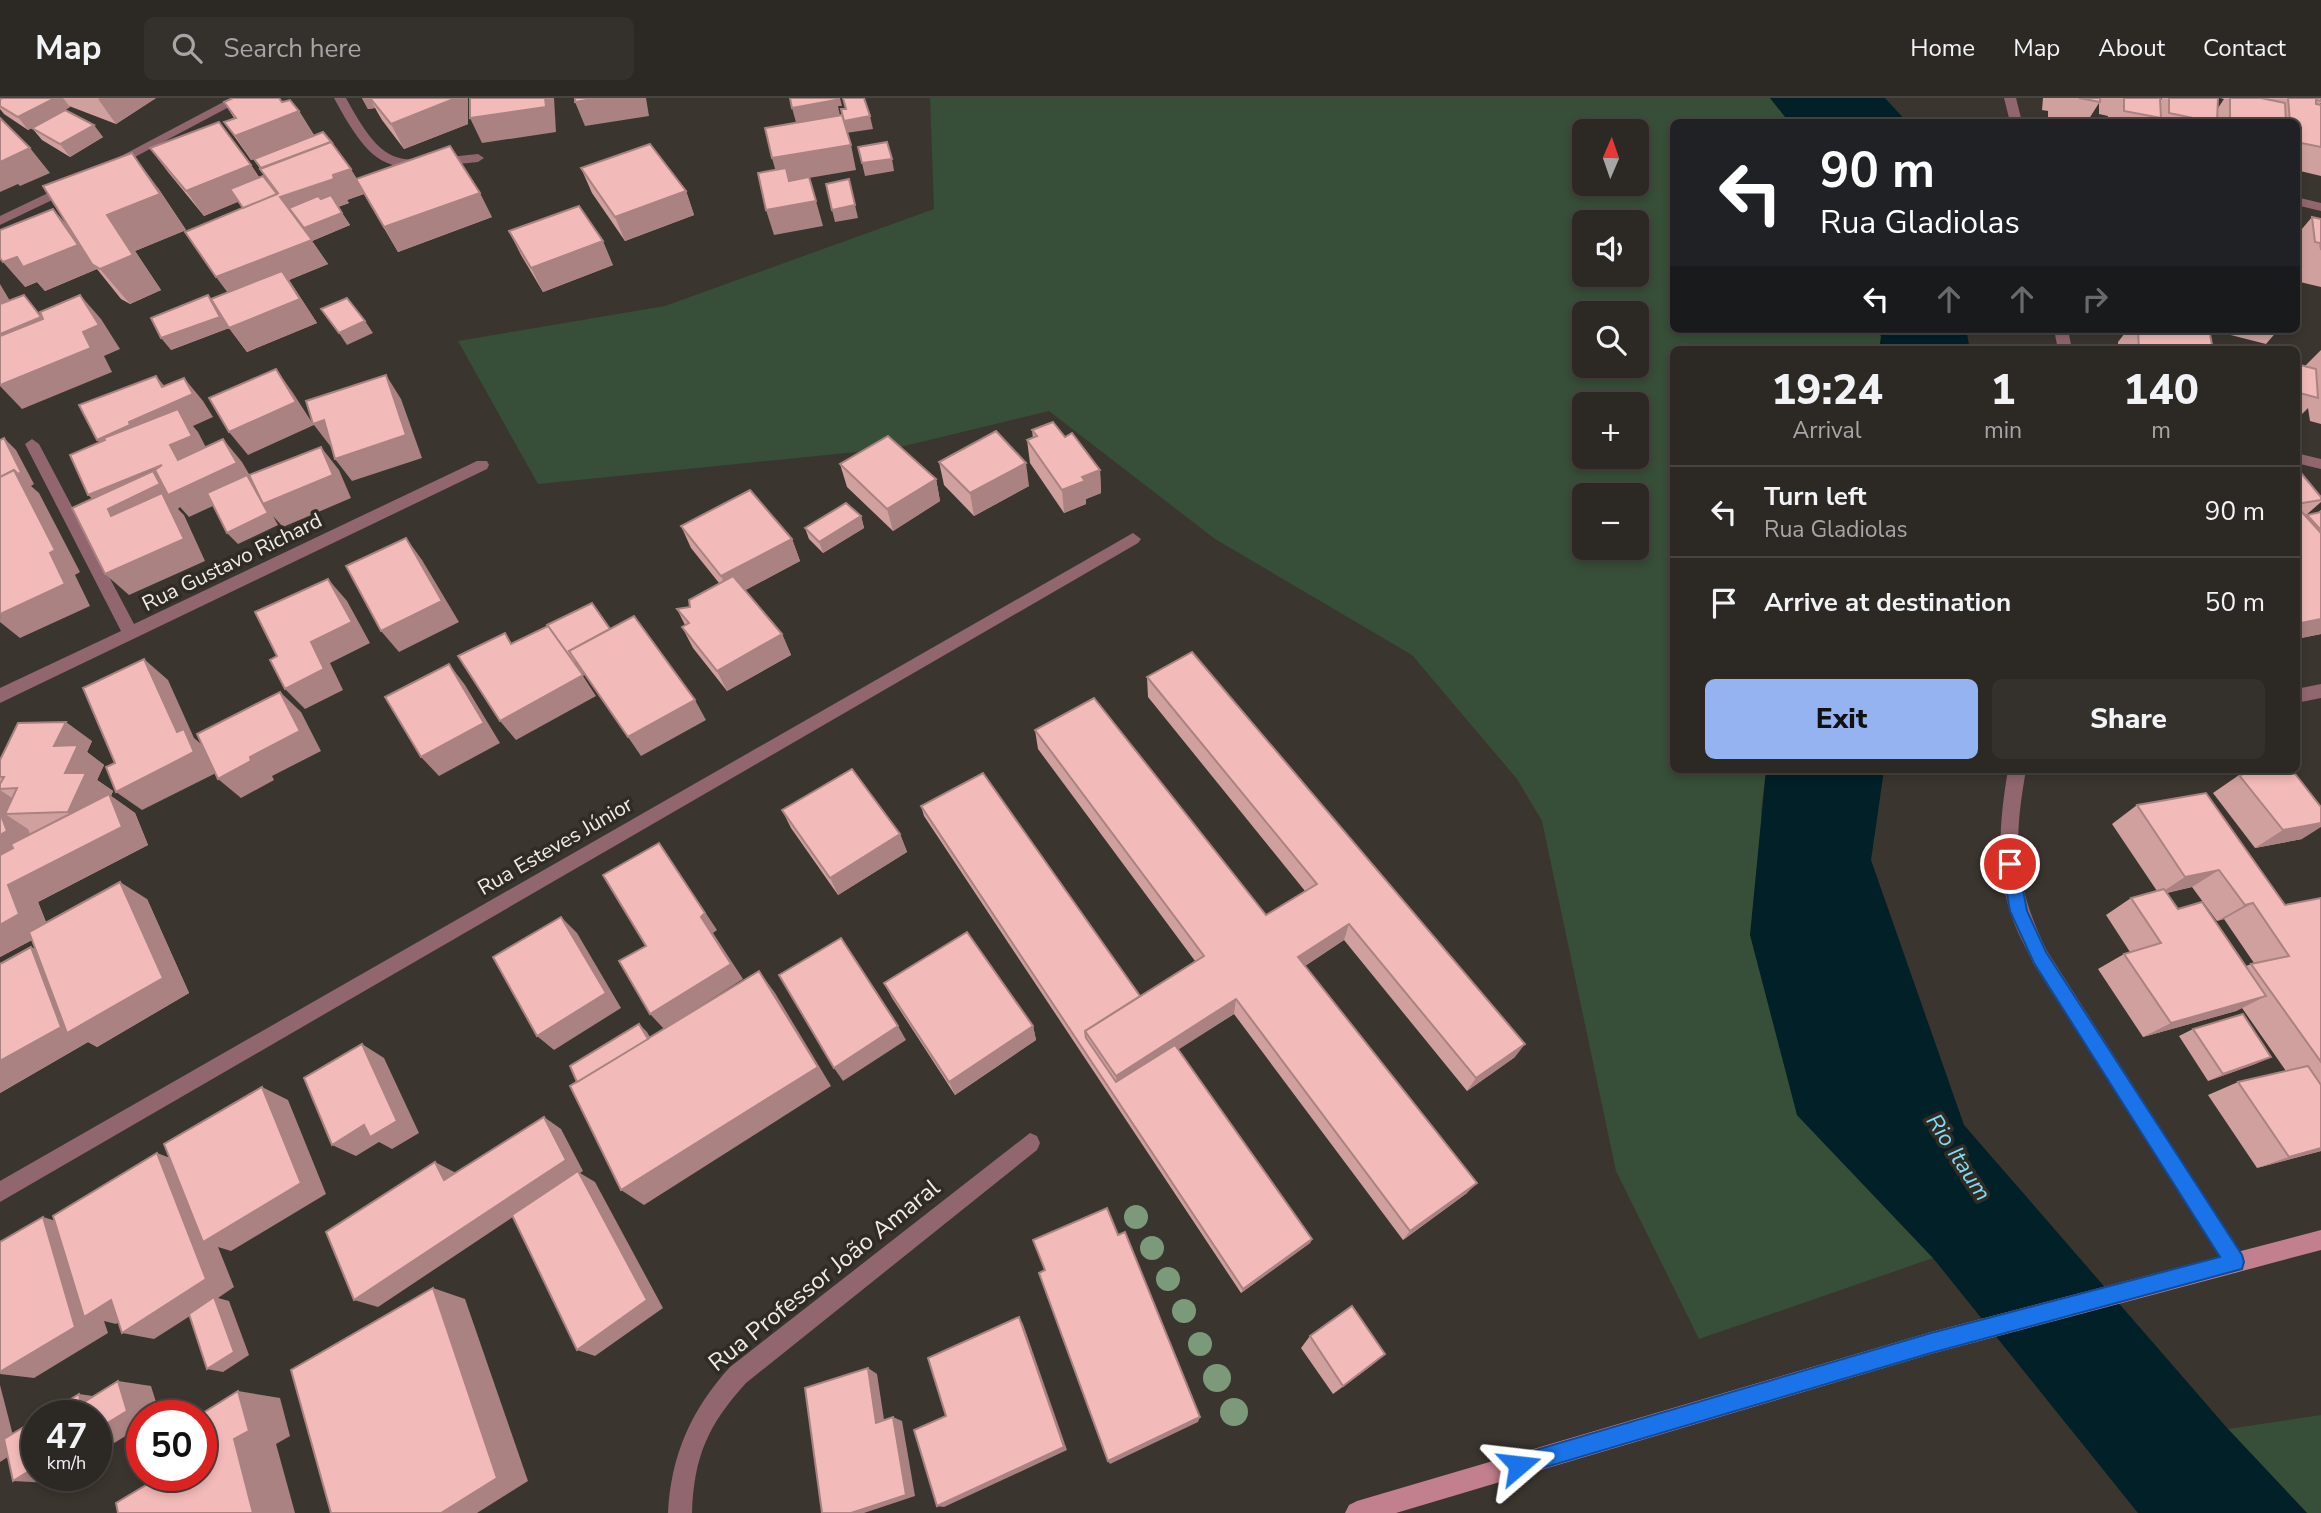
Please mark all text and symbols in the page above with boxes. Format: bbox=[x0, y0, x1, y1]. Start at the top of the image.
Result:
search box bbox=[144, 17, 634, 80]
text: Map bbox=[35, 26, 102, 71]
icon: search bbox=[168, 29, 206, 67]
text: Search here bbox=[224, 31, 361, 66]
text: Home bbox=[1910, 32, 1975, 64]
text: Map bbox=[2013, 32, 2060, 64]
text: About bbox=[2098, 32, 2165, 64]
text: Contact bbox=[2203, 32, 2286, 64]
north arrow bbox=[1572, 119, 1648, 196]
map controls bbox=[1572, 119, 1649, 560]
text: 90 m bbox=[1820, 137, 1935, 204]
icon: left bbox=[1705, 147, 1796, 238]
text: Rua Gladiolas bbox=[1820, 201, 2020, 244]
button: sound bbox=[1572, 210, 1649, 287]
icon: left bbox=[1857, 280, 1895, 318]
icon: ahead bbox=[1930, 280, 1968, 318]
icon: ahead bbox=[2003, 280, 2041, 318]
icon: right bbox=[2076, 280, 2114, 318]
button: search bbox=[1572, 301, 1649, 378]
text: 19:24 bbox=[1771, 362, 1883, 419]
text: 1 bbox=[1990, 362, 2016, 419]
text: 140 bbox=[2123, 362, 2199, 419]
button: + bbox=[1572, 392, 1649, 469]
text: Arrival bbox=[1792, 415, 1862, 446]
text: min bbox=[1984, 415, 2022, 446]
text: m bbox=[2151, 415, 2171, 446]
text: Turn left bbox=[1764, 479, 1867, 514]
button: − bbox=[1572, 483, 1649, 560]
icon: left bbox=[1705, 493, 1743, 531]
text: 90 m bbox=[2205, 494, 2265, 529]
street label: Rua Gustavo Richard bbox=[137, 506, 327, 618]
text: Rua Gladiolas bbox=[1764, 514, 1908, 545]
icon: arrive bbox=[1705, 584, 1743, 622]
text: Arrive at destination bbox=[1764, 585, 2011, 620]
text: 50 m bbox=[2205, 585, 2265, 620]
button: Exit bbox=[1705, 679, 1978, 759]
button: Share bbox=[1992, 679, 2265, 759]
street label: Rua Esteves Júnior bbox=[472, 790, 638, 902]
pin bbox=[1980, 834, 2040, 894]
icon: arrive bbox=[1991, 845, 2029, 883]
water label: Rio Itaum bbox=[1919, 1108, 1998, 1207]
street label: Rua Professor João Amaral bbox=[702, 1172, 946, 1378]
speed limit sign: 50 bbox=[126, 1400, 217, 1491]
text: 47 bbox=[45, 1413, 88, 1460]
position arrow bbox=[1482, 1428, 1556, 1502]
text: km/h bbox=[47, 1451, 86, 1475]

